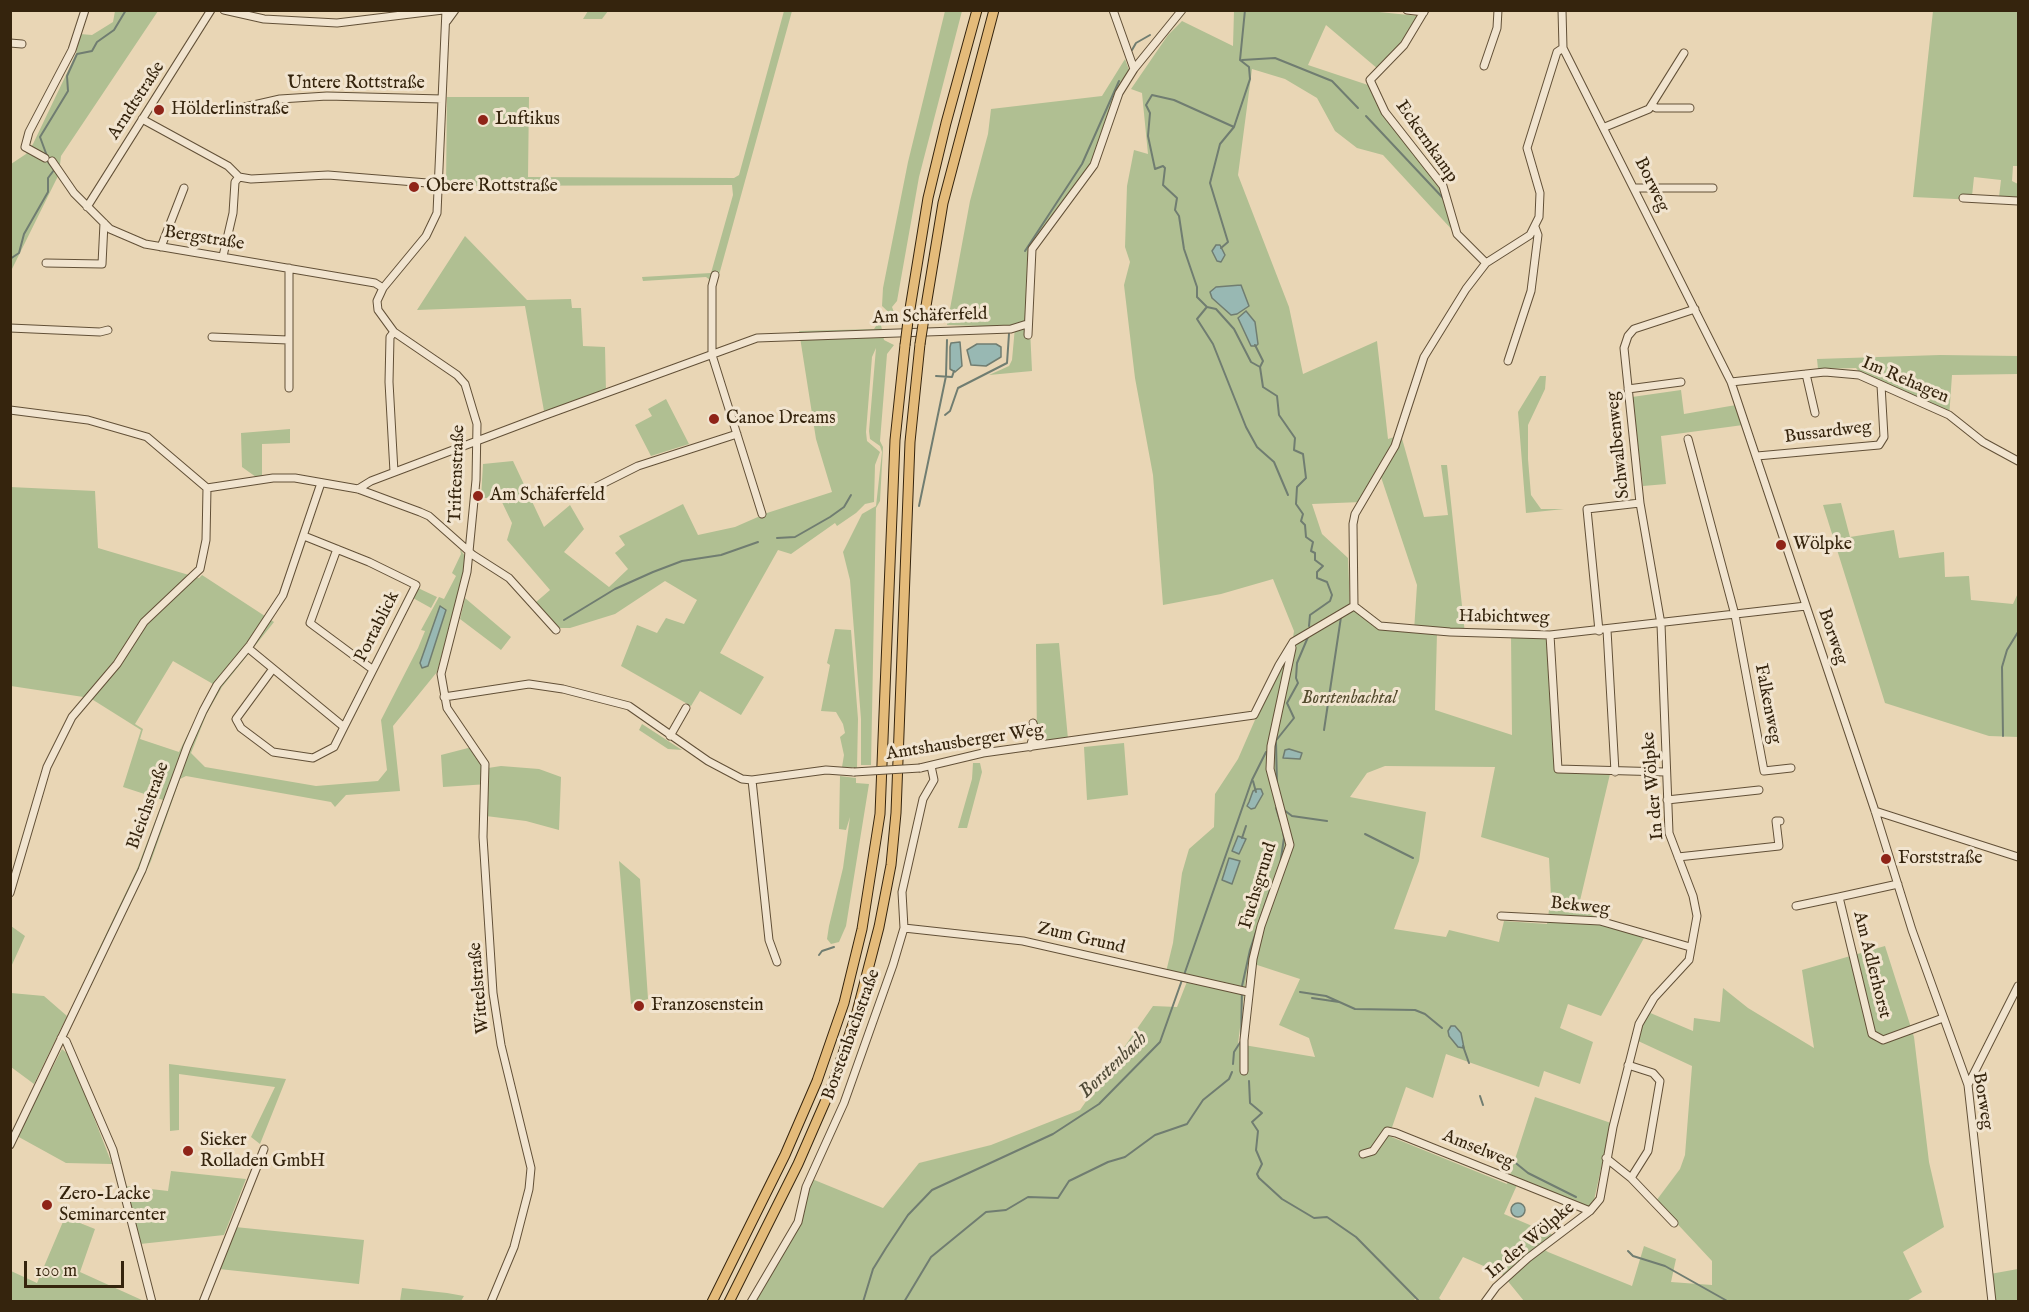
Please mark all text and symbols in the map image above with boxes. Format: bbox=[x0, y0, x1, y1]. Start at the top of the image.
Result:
street label: Arndtstraße bbox=[104, 58, 170, 144]
street label: Untere Rottstraße bbox=[287, 73, 425, 95]
street label: Eckernkamp bbox=[1390, 97, 1462, 187]
place label: Hölderlinstraße bbox=[171, 99, 289, 121]
marker: Hölderlinstraße bbox=[152, 103, 166, 117]
place label: Luftikus bbox=[495, 109, 560, 131]
marker: Luftikus bbox=[476, 113, 490, 127]
street label: Borweg bbox=[1629, 154, 1673, 216]
place label: Obere Rottstraße bbox=[426, 176, 558, 198]
marker: Obere Rottstraße bbox=[407, 180, 421, 194]
street label: Bergstraße bbox=[162, 222, 246, 256]
street label: Am Schäferfeld bbox=[872, 304, 988, 330]
street label: Im Rehagen bbox=[1858, 353, 1952, 409]
street label: Schwalbenweg bbox=[1603, 390, 1635, 500]
place label: Canoe Dreams bbox=[726, 408, 835, 430]
marker: Canoe Dreams bbox=[707, 412, 721, 426]
street label: Bussardweg bbox=[1783, 417, 1873, 449]
street label: Triftenstraße bbox=[445, 425, 471, 523]
place label: Am Schäferfeld bbox=[490, 485, 605, 507]
marker: Am Schäferfeld bbox=[471, 489, 485, 503]
place label: Wölpke bbox=[1793, 534, 1852, 556]
marker: Wölpke bbox=[1774, 538, 1788, 552]
street label: Portablick bbox=[351, 588, 405, 666]
street label: Habichtweg bbox=[1458, 606, 1550, 630]
street label: Borweg bbox=[1812, 606, 1852, 668]
street label: Falkenweg bbox=[1749, 662, 1785, 746]
park label: Borstenbachtal bbox=[1301, 688, 1397, 710]
street label: Amtshausberger Weg bbox=[885, 720, 1045, 766]
street label: In der Wölpke bbox=[1639, 731, 1669, 841]
street label: Bleichstraße bbox=[123, 759, 175, 853]
street label: Fuchsgrund bbox=[1236, 840, 1282, 932]
place label: Forststraße bbox=[1898, 848, 1982, 870]
marker: Forststraße bbox=[1879, 852, 1893, 866]
street label: Bekweg bbox=[1549, 893, 1611, 921]
street label: Am Adlerhorst bbox=[1847, 909, 1895, 1021]
street label: Zum Grund bbox=[1035, 918, 1127, 960]
street label: Wittelstraße bbox=[465, 941, 495, 1035]
street label: Borstenbachstraße bbox=[818, 967, 886, 1103]
place label: Franzosenstein bbox=[651, 995, 764, 1017]
marker: Franzosenstein bbox=[632, 999, 646, 1013]
water label: Borstenbach bbox=[1075, 1028, 1153, 1104]
street label: Borweg bbox=[1967, 1071, 1997, 1131]
street label: Amselweg bbox=[1439, 1126, 1517, 1174]
place label: Sieker Rolladen GmbH bbox=[200, 1130, 325, 1172]
marker: Sieker Rolladen GmbH bbox=[181, 1144, 195, 1158]
place label: Zero-Lacke Seminarcenter bbox=[59, 1184, 166, 1226]
marker: Zero-Lacke Seminarcenter bbox=[40, 1198, 54, 1212]
street label: In der Wölpke bbox=[1482, 1198, 1580, 1284]
scale bar bbox=[27, 1249, 128, 1287]
text: 100 m bbox=[35, 1260, 77, 1283]

